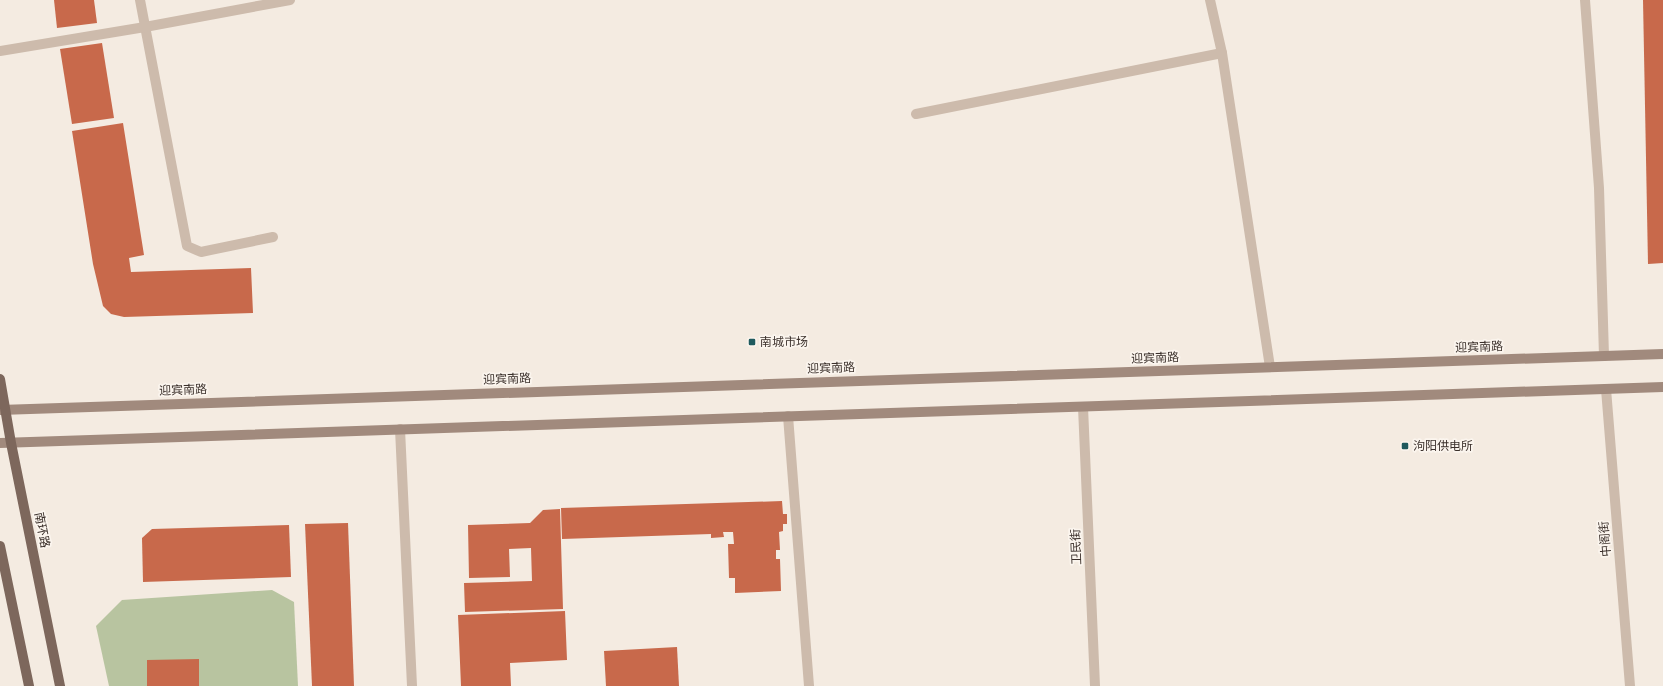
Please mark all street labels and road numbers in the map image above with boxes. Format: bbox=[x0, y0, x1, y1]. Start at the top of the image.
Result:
street label: 迎宾南路 bbox=[1455, 338, 1503, 356]
street label: 迎宾南路 bbox=[1131, 349, 1179, 367]
street label: 迎宾南路 bbox=[807, 359, 855, 377]
street label: 迎宾南路 bbox=[483, 370, 531, 388]
street label: 迎宾南路 bbox=[159, 381, 207, 399]
street label: 南环路 bbox=[31, 511, 53, 549]
street label: 中阁街 bbox=[1595, 520, 1615, 558]
street label: 卫民街 bbox=[1067, 529, 1085, 565]

